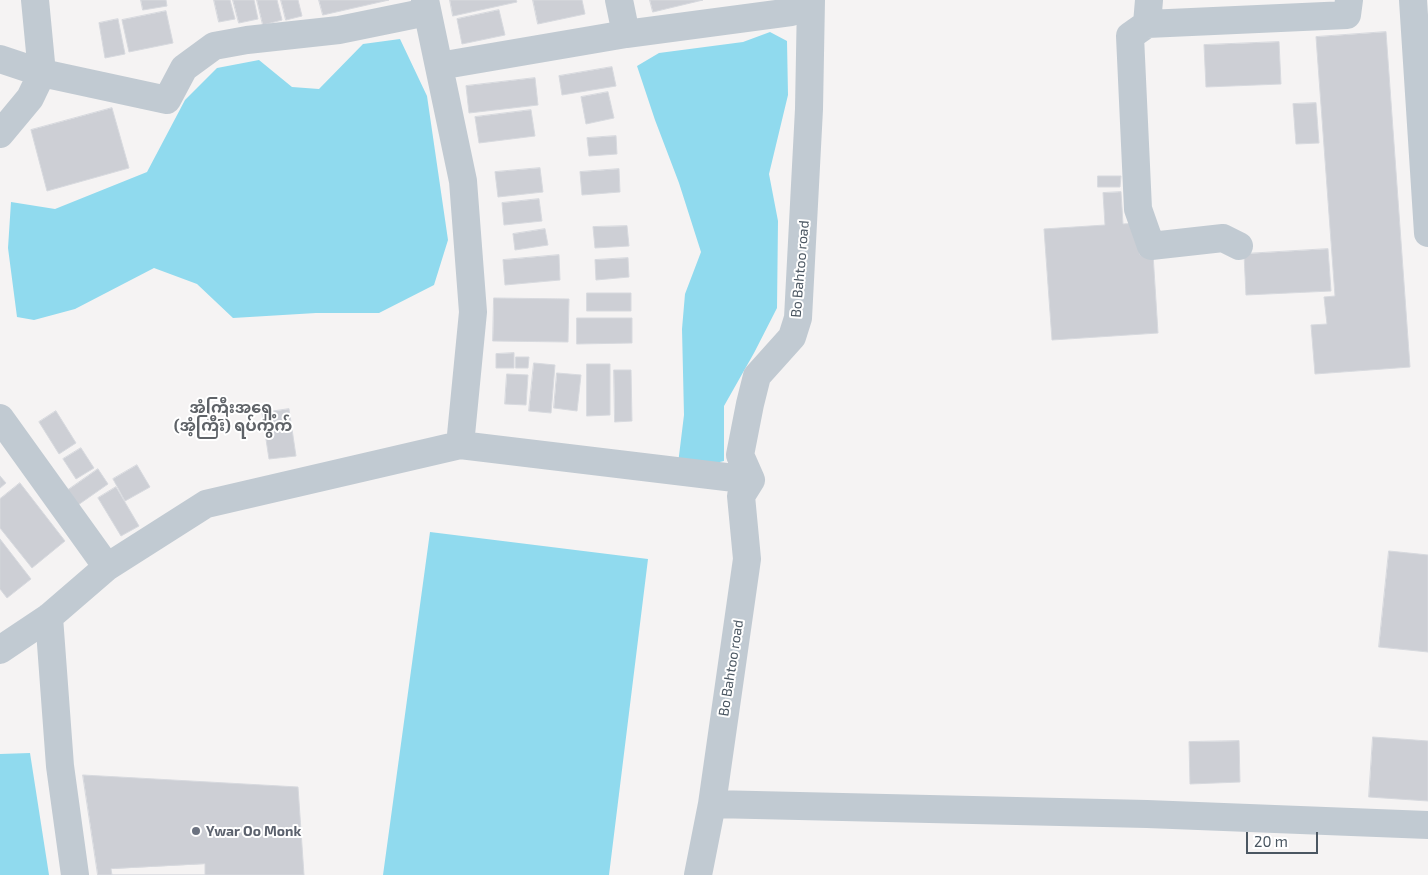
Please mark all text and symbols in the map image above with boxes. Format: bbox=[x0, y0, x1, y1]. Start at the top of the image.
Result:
street label: Bo Bahtoo road bbox=[787, 220, 813, 318]
district label: အံ့ကြီးအရှေ့ (အံ့ကြီး) ရပ်ကွက် bbox=[174, 398, 292, 436]
street label: Bo Bahtoo road bbox=[715, 618, 747, 718]
scale bar bbox=[1248, 822, 1320, 854]
place label: Ywar Oo Monk bbox=[206, 823, 301, 839]
marker: Ywar Oo Monk bbox=[190, 825, 202, 837]
text: 20 m bbox=[1254, 832, 1288, 850]

